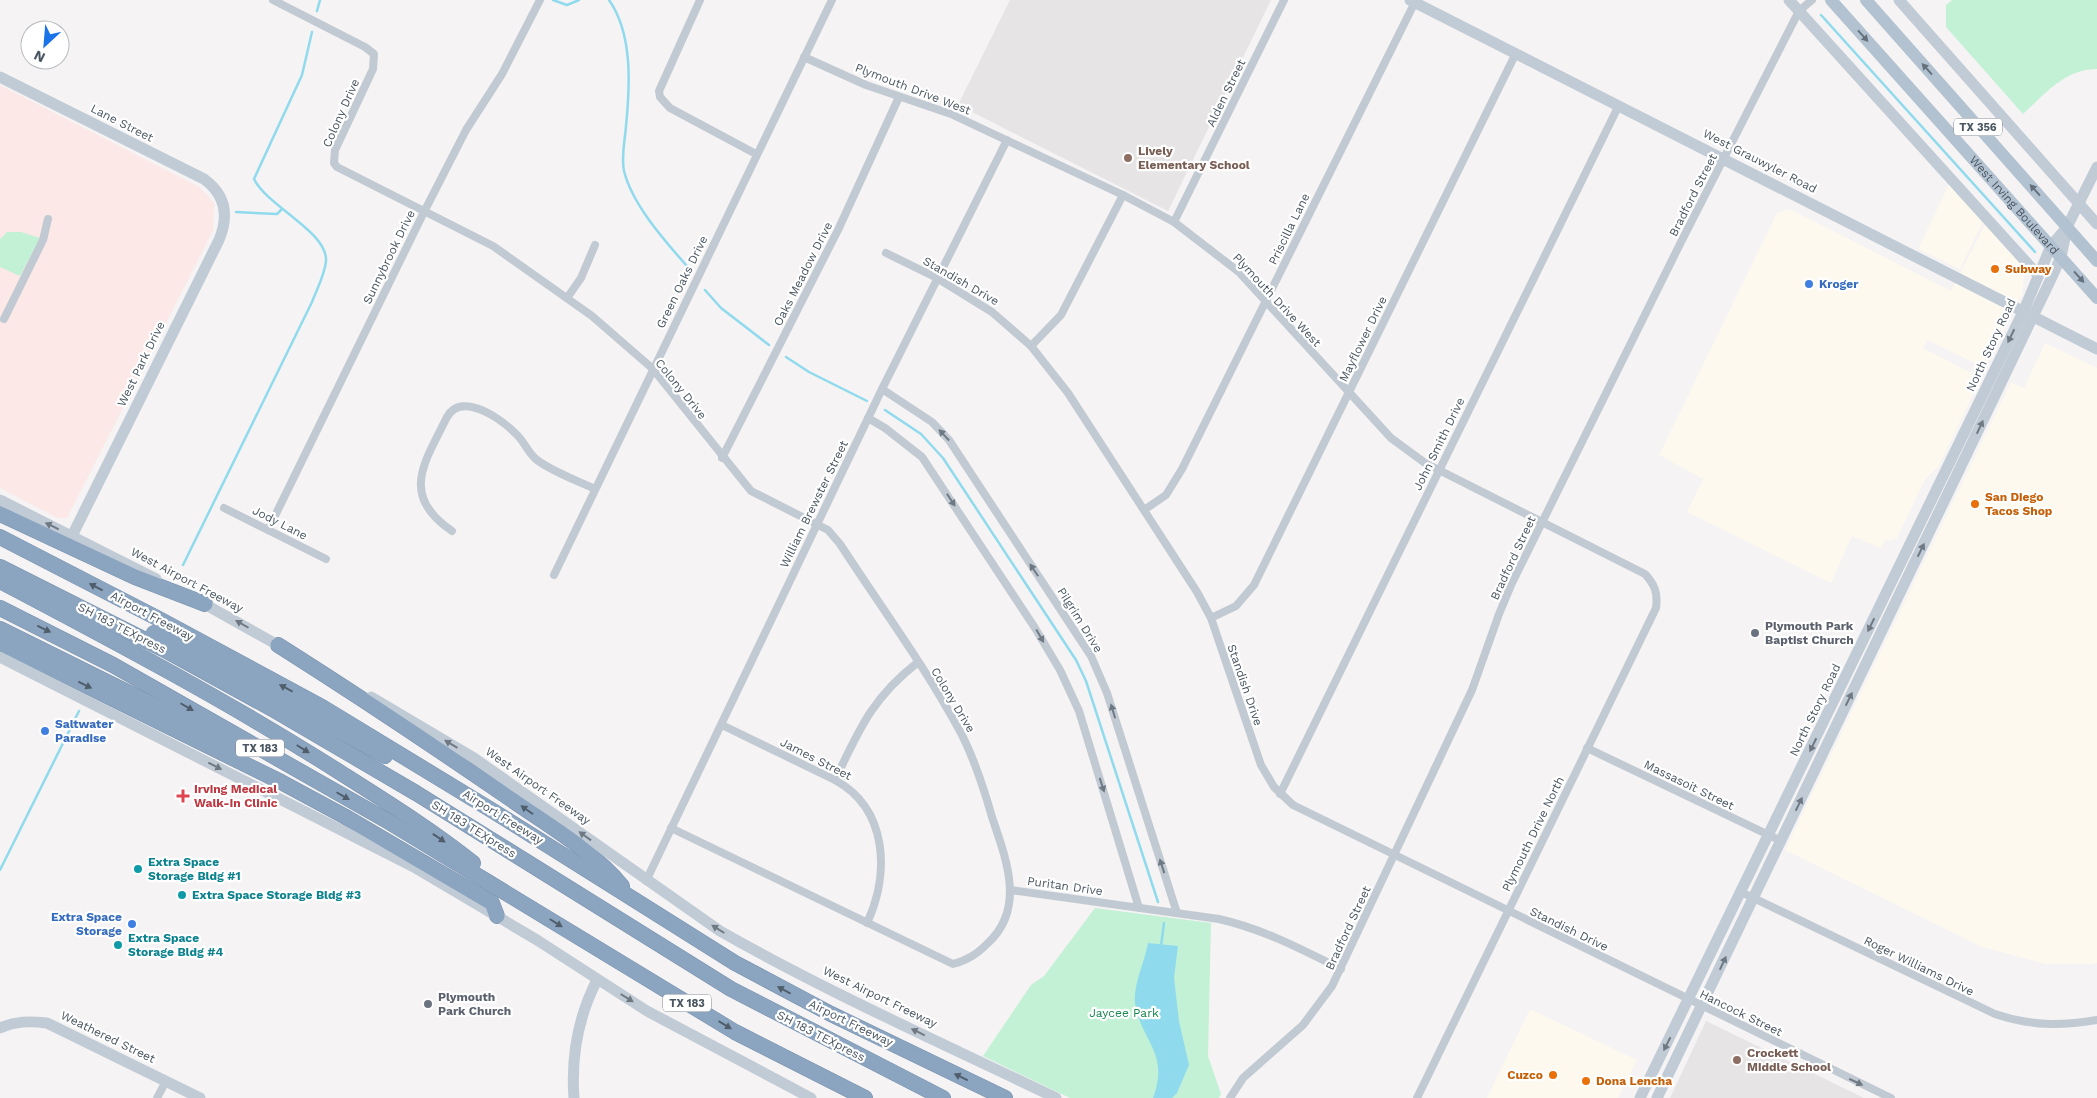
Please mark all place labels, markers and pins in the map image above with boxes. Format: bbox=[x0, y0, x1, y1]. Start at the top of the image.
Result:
place label: Lively Elementary School bbox=[1138, 144, 1250, 172]
marker: Lively Elementary School bbox=[1122, 152, 1134, 164]
place label: Subway bbox=[2005, 262, 2052, 276]
marker: Subway bbox=[1989, 263, 2001, 275]
place label: Kroger bbox=[1819, 277, 1859, 291]
marker: Kroger bbox=[1803, 278, 1815, 290]
place label: San Diego Tacos Shop bbox=[1985, 490, 2053, 518]
marker: San Diego Tacos Shop bbox=[1969, 498, 1981, 510]
place label: Plymouth Park Baptist Church bbox=[1765, 619, 1854, 647]
marker: Plymouth Park Baptist Church bbox=[1749, 627, 1761, 639]
place label: Saltwater Paradise bbox=[55, 717, 114, 745]
marker: Saltwater Paradise bbox=[39, 725, 51, 737]
place label: Irving Medical Walk-In Clinic bbox=[194, 782, 278, 810]
marker: Irving Medical Walk-In Clinic bbox=[176, 789, 190, 803]
place label: Extra Space Storage Bldg #1 bbox=[148, 855, 241, 883]
marker: Extra Space Storage Bldg #1 bbox=[132, 863, 144, 875]
place label: Extra Space Storage Bldg #3 bbox=[192, 888, 361, 902]
marker: Extra Space Storage Bldg #3 bbox=[176, 889, 188, 901]
place label: Extra Space Storage bbox=[51, 910, 122, 938]
marker: Extra Space Storage bbox=[126, 918, 138, 930]
place label: Extra Space Storage Bldg #4 bbox=[128, 931, 223, 959]
marker: Extra Space Storage Bldg #4 bbox=[112, 939, 124, 951]
place label: Plymouth Park Church bbox=[438, 990, 511, 1018]
marker: Plymouth Park Church bbox=[422, 998, 434, 1010]
place label: Crockett Middle School bbox=[1747, 1046, 1831, 1074]
marker: Crockett Middle School bbox=[1731, 1054, 1743, 1066]
place label: Cuzco bbox=[1507, 1068, 1543, 1082]
marker: Cuzco bbox=[1547, 1069, 1559, 1081]
place label: Dona Lencha bbox=[1596, 1074, 1672, 1088]
marker: Dona Lencha bbox=[1580, 1075, 1592, 1087]

